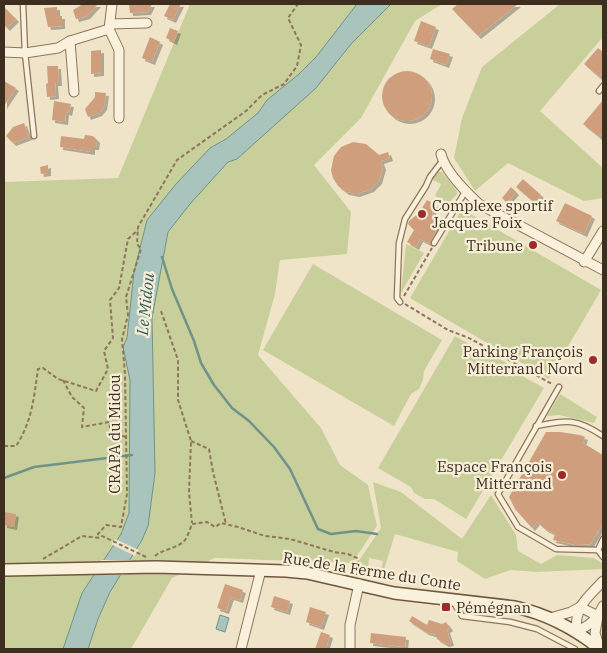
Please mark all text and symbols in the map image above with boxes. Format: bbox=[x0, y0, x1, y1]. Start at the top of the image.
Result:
place label: Complexe sportif Jacques Foix bbox=[432, 196, 554, 232]
marker: Complexe sportif Jacques Foix bbox=[416, 208, 428, 220]
place label: Tribune bbox=[466, 236, 523, 255]
marker: Tribune bbox=[527, 239, 539, 251]
water label: Le Midou bbox=[132, 272, 158, 337]
place label: Parking François Mitterrand Nord bbox=[463, 342, 583, 378]
marker: Parking François Mitterrand Nord bbox=[587, 354, 599, 366]
street label: CRAPA du Midou bbox=[105, 374, 124, 494]
place label: Espace François Mitterrand bbox=[437, 457, 552, 493]
marker: Espace François Mitterrand bbox=[556, 469, 568, 481]
street label: Rue de la Ferme du Conte bbox=[282, 548, 462, 594]
place label: Pémégnan bbox=[456, 598, 531, 617]
marker: Pémégnan bbox=[440, 601, 452, 613]

